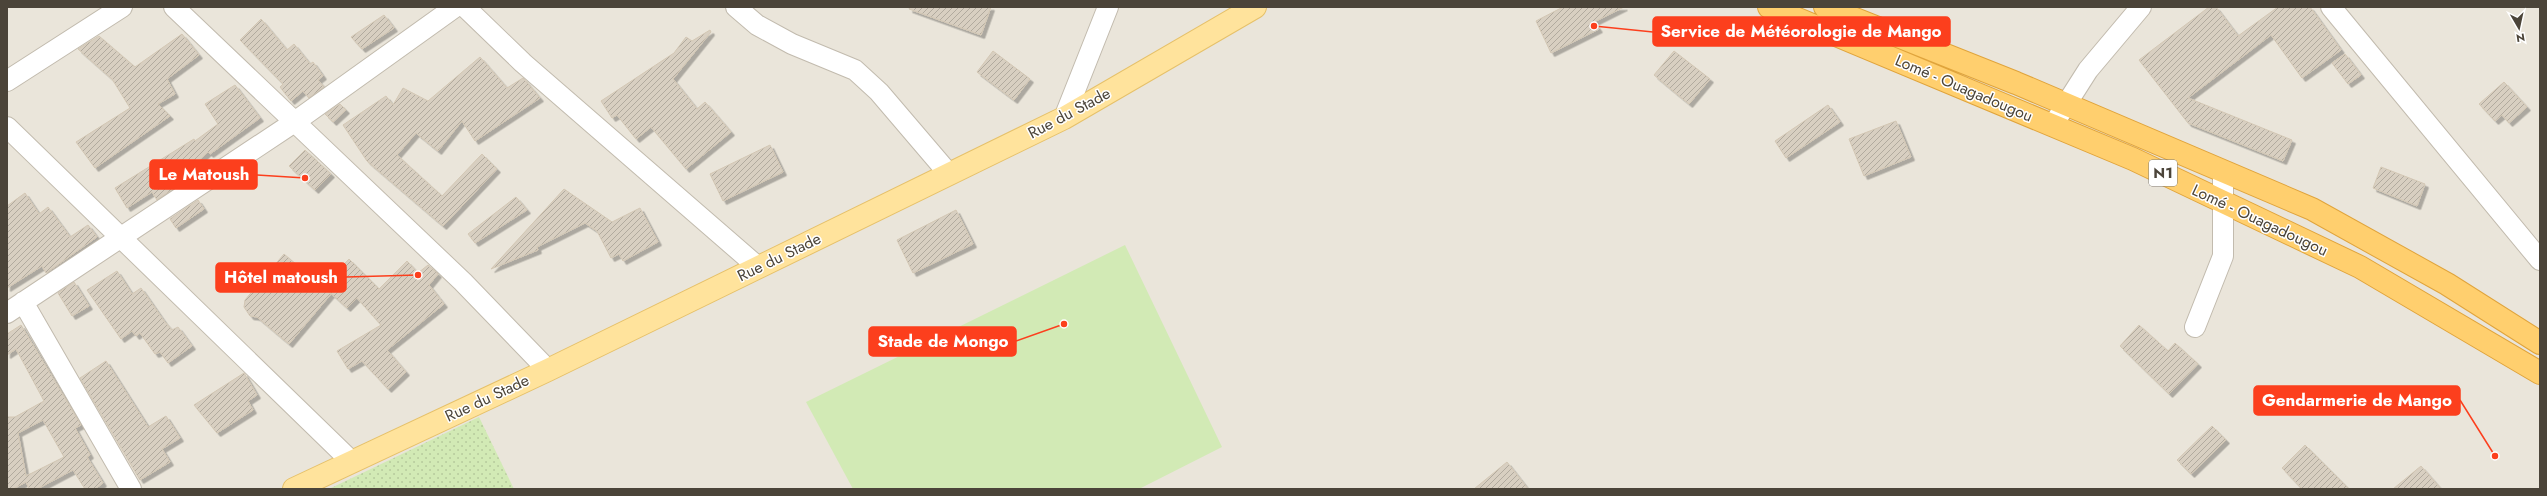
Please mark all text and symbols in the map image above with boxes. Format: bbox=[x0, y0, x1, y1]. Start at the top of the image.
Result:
north arrow bbox=[2499, 8, 2539, 48]
callout: Service de Météorologie de Mango bbox=[1653, 17, 1950, 46]
text: Service de Météorologie de Mango bbox=[1660, 19, 1942, 43]
text: N bbox=[2515, 29, 2526, 46]
street label: Lomé - Ouagadougou bbox=[1892, 49, 2036, 127]
street label: Rue du Stade bbox=[1024, 82, 1114, 144]
callout: Le Matoush bbox=[150, 160, 257, 189]
road number: N1 bbox=[2149, 160, 2177, 186]
text: Le Matoush bbox=[159, 162, 249, 186]
street label: Lomé - Ouagadougou bbox=[2188, 178, 2332, 262]
street label: Rue du Stade bbox=[733, 227, 825, 287]
callout: Hôtel matoush bbox=[216, 263, 346, 292]
text: Hôtel matoush bbox=[224, 265, 338, 289]
callout: Stade de Mongo bbox=[869, 327, 1016, 356]
text: Stade de Mongo bbox=[877, 329, 1009, 353]
street label: Rue du Stade bbox=[441, 368, 533, 428]
callout: Gendarmerie de Mango bbox=[2254, 386, 2460, 415]
text: Gendarmerie de Mango bbox=[2262, 388, 2452, 412]

